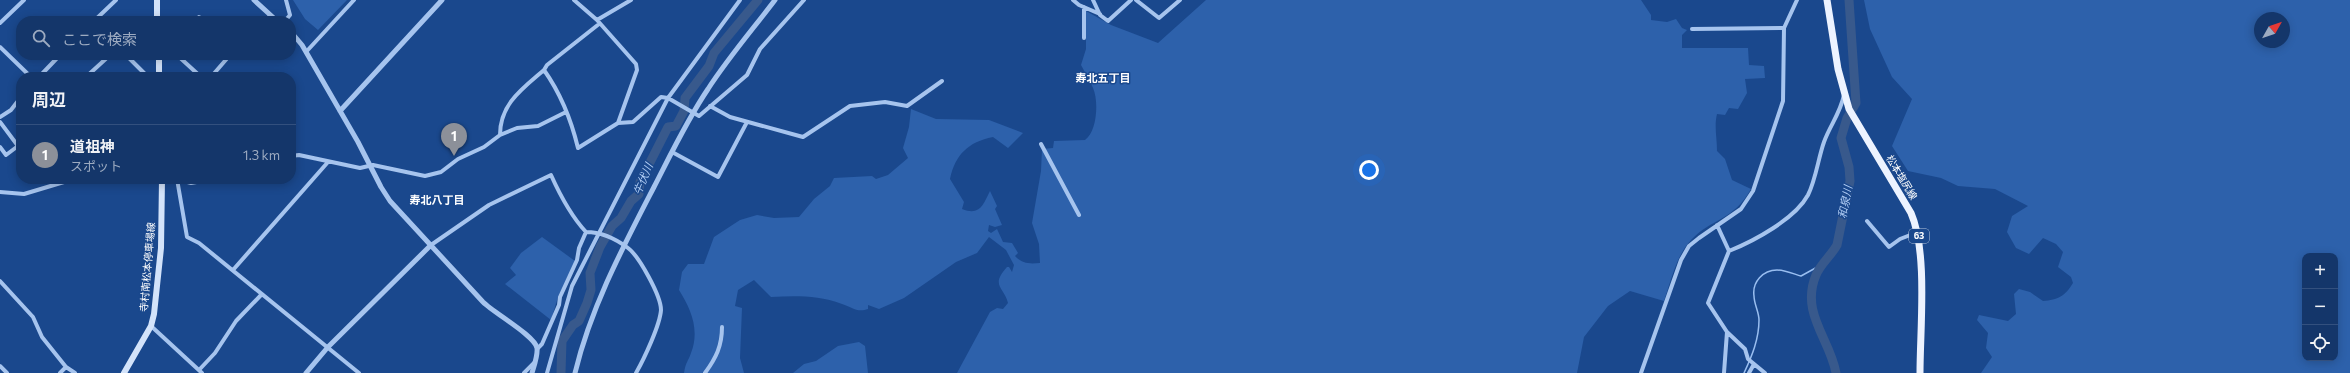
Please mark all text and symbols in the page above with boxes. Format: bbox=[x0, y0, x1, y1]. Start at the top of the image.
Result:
north arrow bbox=[2254, 12, 2290, 48]
search box bbox=[16, 16, 296, 60]
icon: search bbox=[30, 27, 52, 49]
text: ここで検索 bbox=[62, 30, 137, 48]
district label: 寿北五丁目 bbox=[1076, 71, 1131, 84]
text: 周辺 bbox=[32, 89, 66, 110]
pin: 1 bbox=[441, 123, 467, 156]
text: 道祖神 bbox=[70, 137, 115, 155]
text: 1 bbox=[42, 147, 48, 163]
text: 1.3 km bbox=[243, 147, 280, 163]
street label: 松本塩尻線 bbox=[1884, 152, 1920, 202]
text: スポット bbox=[70, 158, 122, 174]
water label: 牛伏川 bbox=[630, 160, 655, 197]
your location bbox=[1359, 160, 1379, 180]
water label: 和泉川 bbox=[1835, 183, 1854, 219]
district label: 寿北八丁目 bbox=[410, 193, 465, 206]
street label: 寺村南松本停車場線 bbox=[137, 222, 157, 312]
road number: 63 bbox=[1909, 229, 1929, 243]
map controls bbox=[2302, 253, 2338, 361]
button: + bbox=[2302, 253, 2338, 289]
button: − bbox=[2302, 289, 2338, 325]
button: locate bbox=[2302, 325, 2338, 361]

